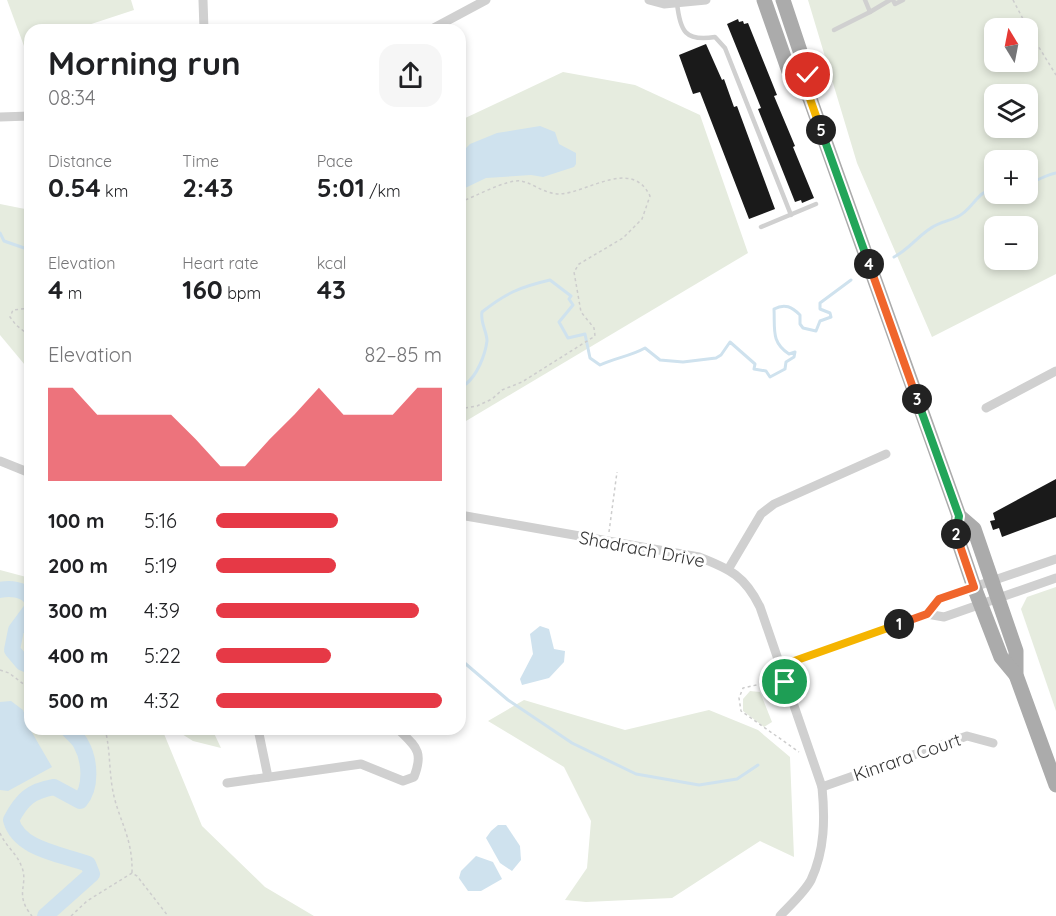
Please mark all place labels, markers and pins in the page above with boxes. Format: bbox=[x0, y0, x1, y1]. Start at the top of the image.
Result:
pin bbox=[782, 49, 833, 100]
pin: 5 bbox=[806, 115, 836, 145]
pin: 4 bbox=[854, 249, 884, 279]
pin: 3 bbox=[902, 384, 932, 414]
pin: 2 bbox=[941, 519, 971, 549]
pin: 1 bbox=[884, 609, 914, 639]
pin bbox=[759, 656, 810, 707]

